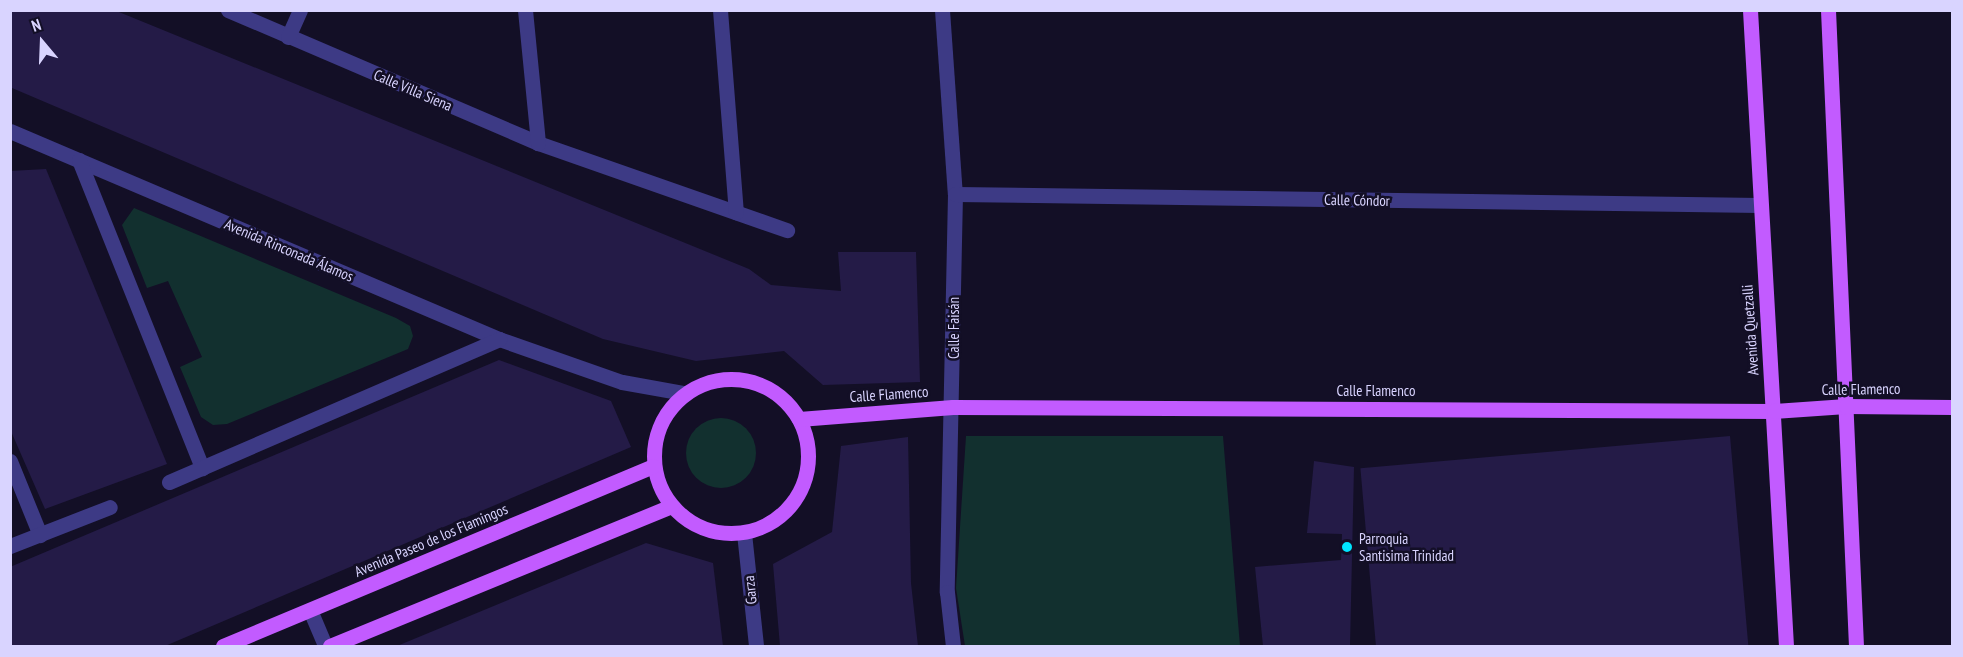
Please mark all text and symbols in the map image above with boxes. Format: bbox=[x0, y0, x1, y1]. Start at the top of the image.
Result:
north arrow bbox=[12, 12, 72, 72]
text: N bbox=[29, 14, 43, 36]
street label: Calle Villa Siena bbox=[371, 65, 455, 115]
street label: Calle Cóndor bbox=[1324, 190, 1390, 210]
street label: Avenida Rinconada Álamos bbox=[222, 215, 356, 285]
street label: Avenida Quetzalli bbox=[1738, 284, 1762, 376]
street label: Calle Faisán bbox=[945, 297, 963, 359]
street label: Calle Flamenco bbox=[1821, 379, 1901, 399]
street label: Calle Flamenco bbox=[849, 382, 929, 406]
street label: Calle Flamenco bbox=[1337, 382, 1415, 400]
street label: Avenida Paseo de los Flamingos bbox=[352, 500, 510, 580]
place label: Parroquia Santisima Trinidad bbox=[1359, 529, 1454, 564]
marker: Parroquia Santisima Trinidad bbox=[1340, 540, 1354, 554]
street label: Garza bbox=[740, 575, 760, 605]

